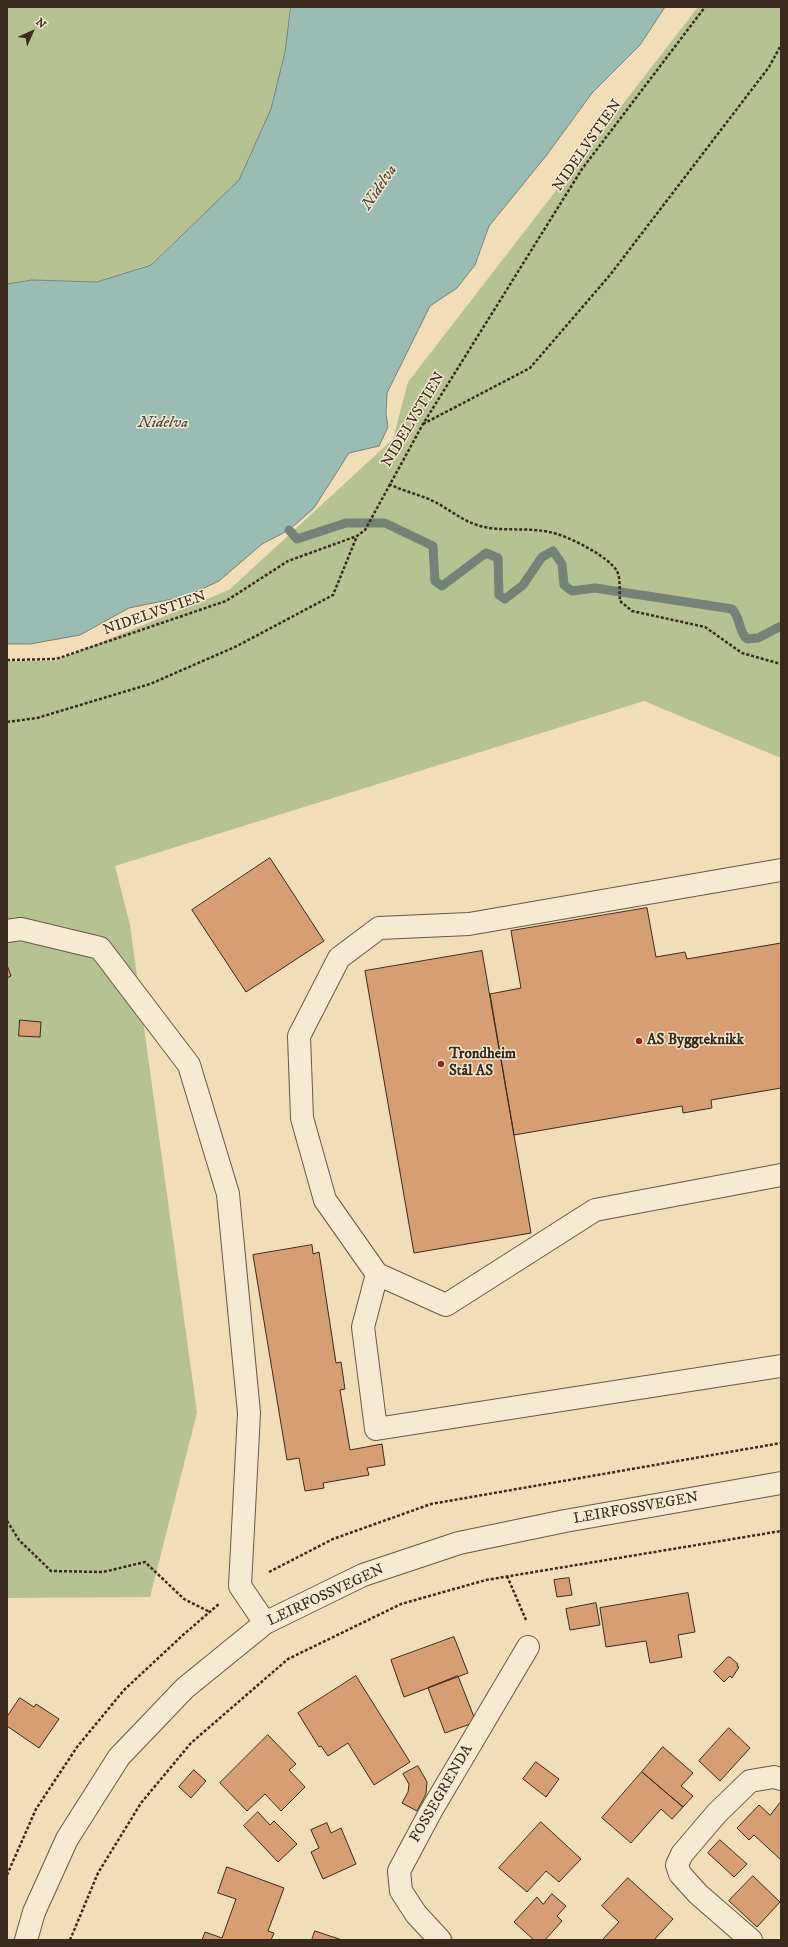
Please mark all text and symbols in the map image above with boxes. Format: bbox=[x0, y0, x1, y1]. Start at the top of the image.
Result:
north arrow bbox=[12, 12, 52, 52]
text: N bbox=[32, 15, 49, 32]
street label: NIDELVSTIEN bbox=[550, 97, 626, 195]
water label: Nidelva bbox=[358, 162, 402, 214]
street label: NIDELVSTIEN bbox=[379, 369, 449, 471]
water label: Nidelva bbox=[138, 414, 188, 434]
street label: NIDELVSTIEN bbox=[101, 588, 209, 640]
place label: AS Byggteknikk bbox=[647, 1032, 744, 1050]
marker: AS Byggteknikk bbox=[634, 1036, 644, 1046]
place label: Trondheim Stål AS bbox=[449, 1046, 516, 1081]
marker: Trondheim Stål AS bbox=[436, 1059, 446, 1069]
street label: LEIRFOSSVEGEN bbox=[572, 1489, 700, 1529]
street label: LEIRFOSSVEGEN bbox=[265, 1561, 387, 1631]
street label: FOSSEGRENDA bbox=[407, 1742, 477, 1846]

